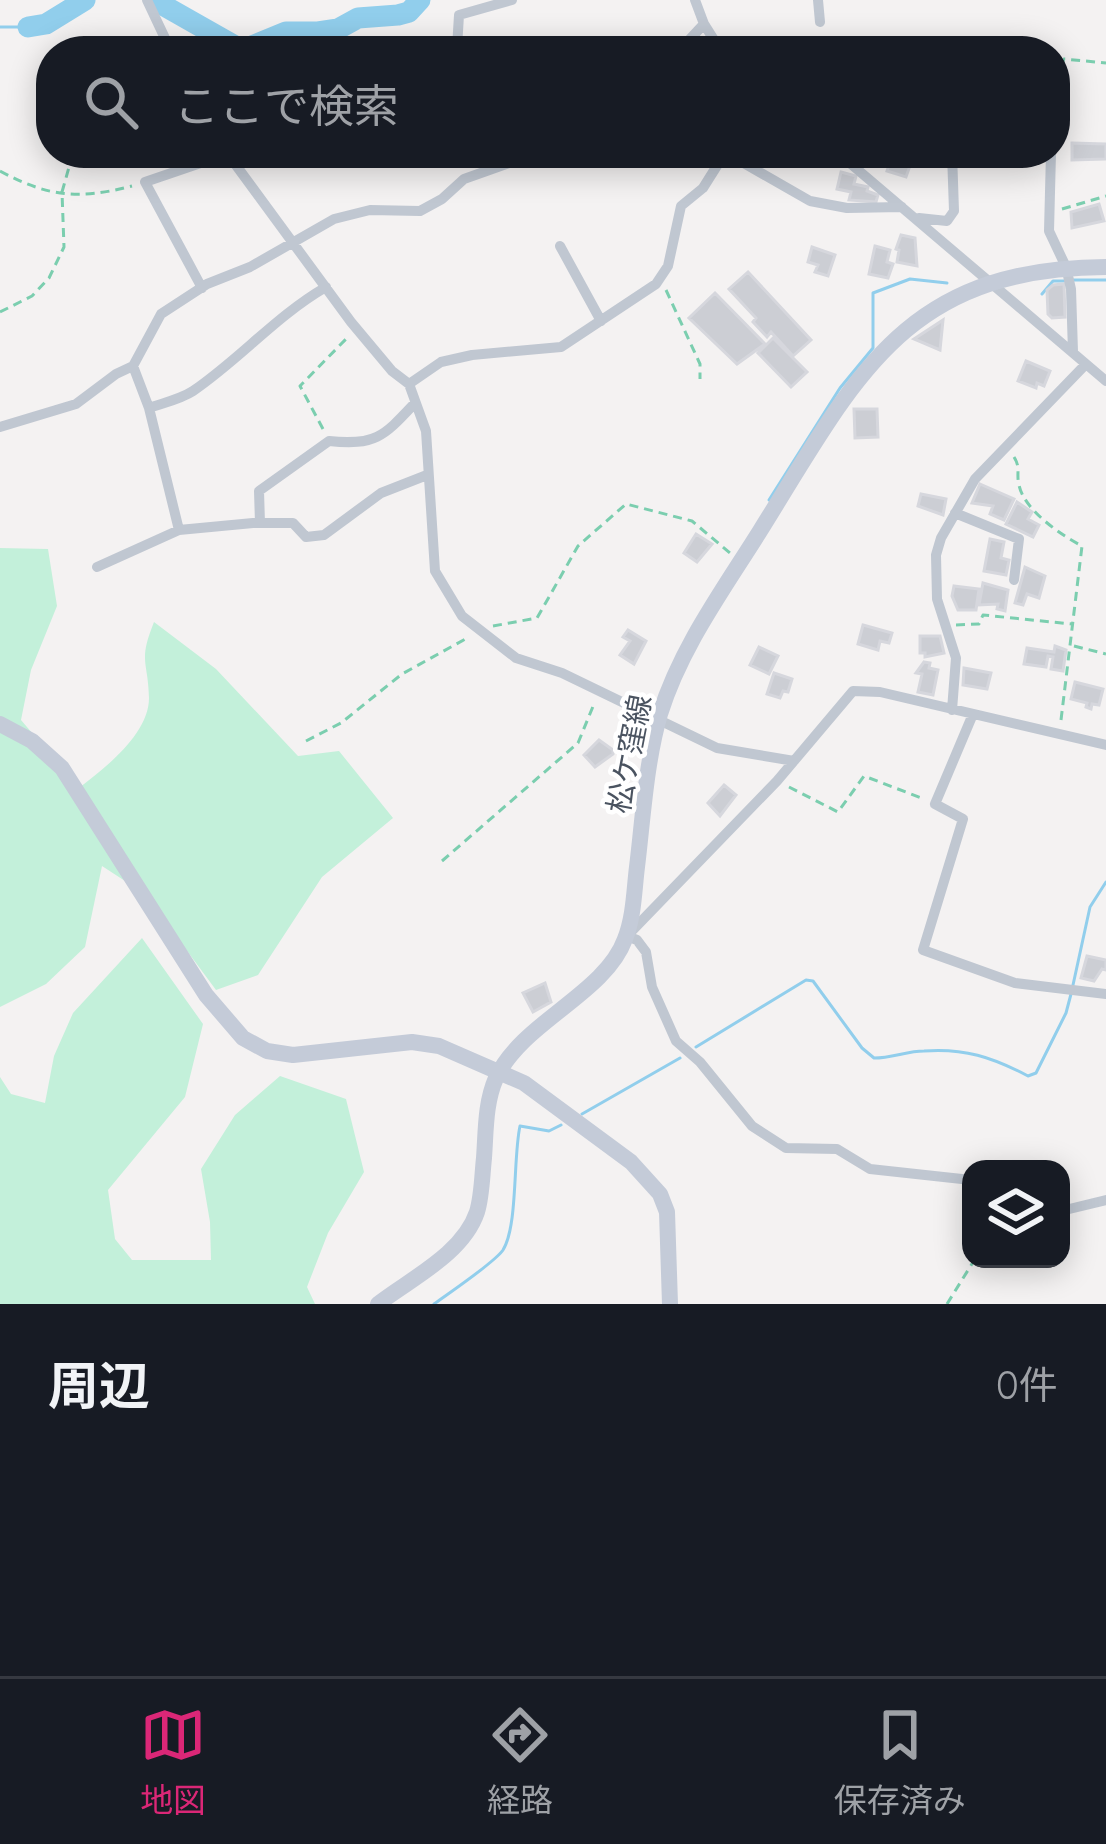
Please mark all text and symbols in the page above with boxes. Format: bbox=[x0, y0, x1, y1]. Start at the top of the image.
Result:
search box bbox=[36, 36, 1070, 168]
icon: search bbox=[78, 69, 144, 135]
text: ここで検索 bbox=[174, 77, 399, 133]
street label: 松ケ窪線 bbox=[599, 691, 659, 816]
map controls bbox=[962, 1160, 1070, 1268]
button: layers bbox=[962, 1160, 1070, 1268]
text: 周辺 bbox=[48, 1353, 150, 1417]
text: 0件 bbox=[996, 1360, 1058, 1409]
tab: 地図 bbox=[140, 1702, 206, 1822]
tab: 経路 bbox=[487, 1702, 553, 1822]
tab: 保存済み bbox=[834, 1702, 966, 1822]

